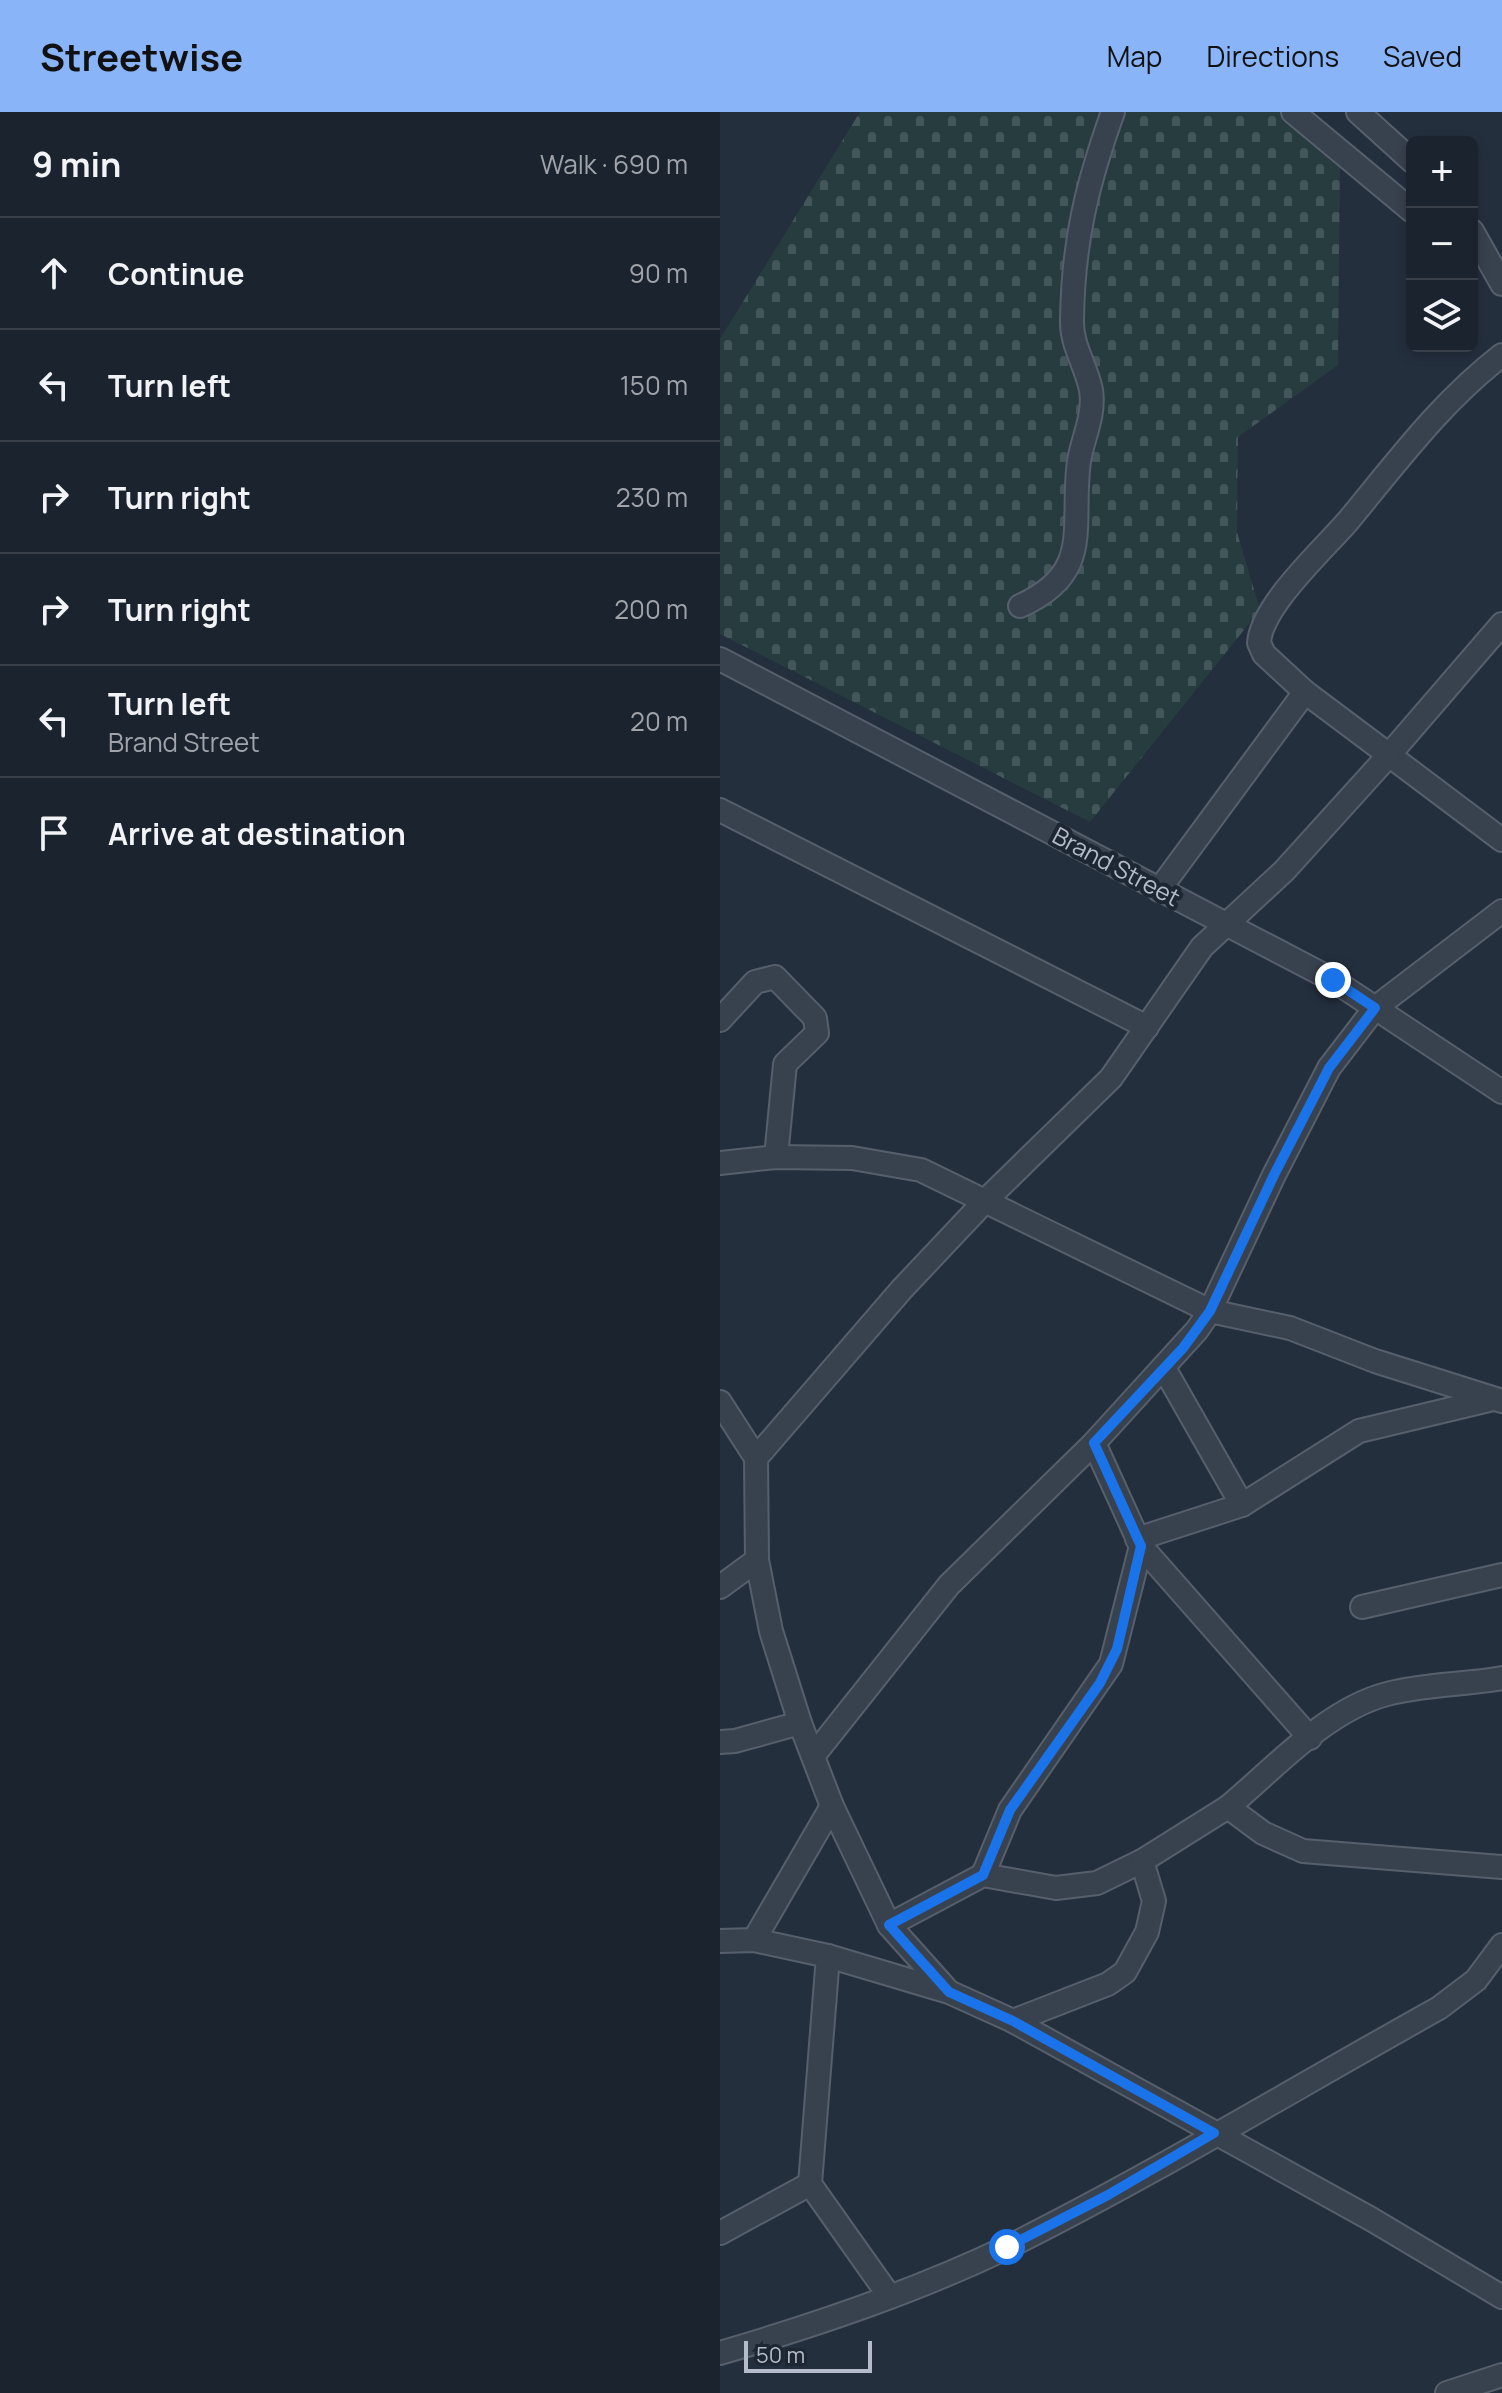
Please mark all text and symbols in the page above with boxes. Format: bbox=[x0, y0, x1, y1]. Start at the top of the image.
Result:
text: Streetwise bbox=[40, 30, 243, 82]
text: Map bbox=[1107, 37, 1162, 75]
text: Directions bbox=[1206, 37, 1339, 75]
text: Saved bbox=[1383, 37, 1462, 75]
map controls bbox=[1406, 136, 1478, 352]
button: + bbox=[1406, 136, 1478, 208]
text: 9 min bbox=[32, 141, 121, 187]
text: Walk · 690 m bbox=[540, 146, 688, 182]
button: − bbox=[1406, 208, 1478, 280]
icon: ahead bbox=[32, 251, 76, 295]
text: Continue bbox=[108, 253, 244, 294]
text: 90 m bbox=[629, 255, 688, 291]
button: layers bbox=[1406, 280, 1478, 352]
icon: left bbox=[32, 363, 76, 407]
text: Turn left bbox=[108, 365, 231, 406]
text: 150 m bbox=[620, 367, 688, 403]
icon: right bbox=[32, 475, 76, 519]
text: Turn right bbox=[108, 477, 251, 518]
text: 230 m bbox=[616, 479, 688, 515]
icon: right bbox=[32, 587, 76, 631]
text: Turn right bbox=[108, 589, 251, 630]
text: 200 m bbox=[614, 591, 688, 627]
text: Turn left bbox=[108, 683, 231, 724]
icon: left bbox=[32, 699, 76, 743]
text: 20 m bbox=[630, 703, 688, 739]
text: Brand Street bbox=[108, 724, 260, 760]
icon: arrive bbox=[32, 811, 76, 855]
text: Arrive at destination bbox=[108, 813, 406, 854]
street label: Brand Street bbox=[1047, 818, 1186, 913]
route end bbox=[1315, 962, 1351, 998]
route start bbox=[989, 2229, 1025, 2265]
scale bar bbox=[744, 2337, 872, 2373]
text: 50 m bbox=[756, 2340, 805, 2370]

